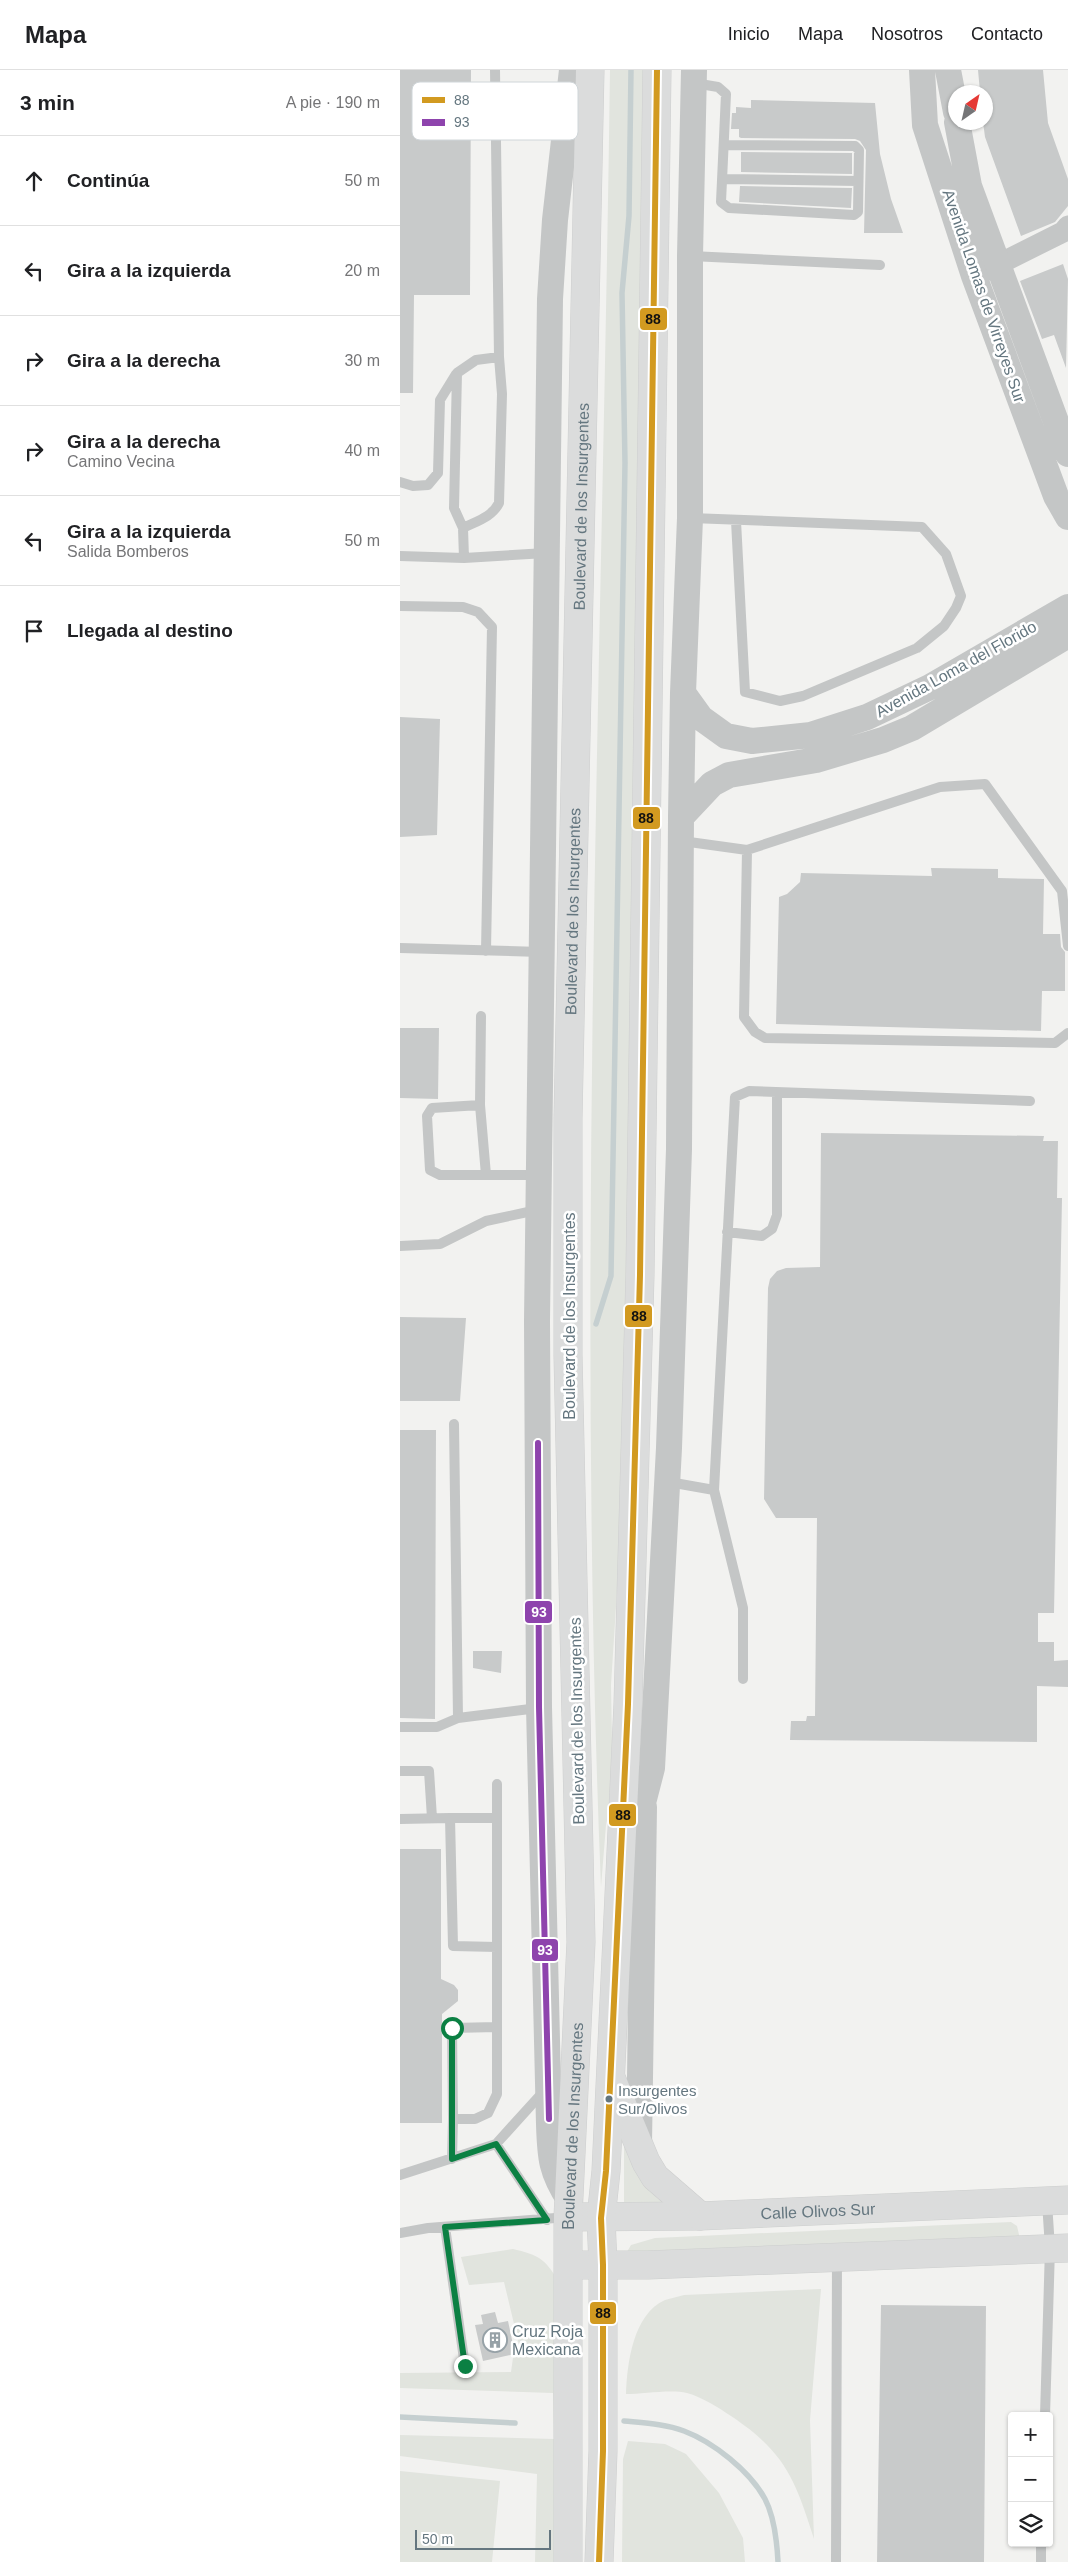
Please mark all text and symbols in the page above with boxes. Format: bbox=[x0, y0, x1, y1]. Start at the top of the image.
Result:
text: Mapa bbox=[25, 21, 86, 48]
text: Inicio bbox=[728, 24, 770, 44]
text: Mapa bbox=[798, 24, 843, 44]
text: Nosotros bbox=[871, 24, 943, 44]
text: Contacto bbox=[971, 24, 1043, 44]
legend bbox=[412, 82, 578, 140]
north arrow bbox=[948, 85, 993, 130]
text: 3 min bbox=[20, 91, 75, 114]
text: 88 bbox=[454, 92, 470, 108]
text: A pie · 190 m bbox=[286, 94, 380, 111]
text: 93 bbox=[454, 114, 470, 130]
icon: ahead bbox=[20, 167, 48, 195]
text: Continúa bbox=[67, 170, 149, 191]
text: 50 m bbox=[344, 172, 380, 189]
street label: Avenida Lomas de Virreyes Sur bbox=[939, 187, 1029, 406]
icon: left bbox=[20, 257, 48, 285]
text: Gira a la izquierda bbox=[67, 260, 231, 281]
text: 20 m bbox=[344, 262, 380, 279]
line badge: 88 bbox=[639, 307, 668, 331]
text: 88 bbox=[645, 311, 661, 327]
icon: right bbox=[20, 347, 48, 375]
text: Gira a la derecha bbox=[67, 350, 220, 371]
text: 30 m bbox=[344, 352, 380, 369]
street label: Boulevard de los Insurgentes bbox=[570, 403, 592, 610]
text: Gira a la derecha bbox=[67, 431, 220, 452]
icon: right bbox=[20, 437, 48, 465]
text: 40 m bbox=[344, 442, 380, 459]
text: Camino Vecina bbox=[67, 453, 175, 470]
text: Gira a la izquierda bbox=[67, 521, 231, 542]
icon: left bbox=[20, 527, 48, 555]
text: 50 m bbox=[344, 532, 380, 549]
text: Salida Bomberos bbox=[67, 543, 189, 560]
icon: arrive bbox=[20, 617, 48, 645]
street label: Avenida Loma del Florido bbox=[873, 618, 1039, 720]
text: Llegada al destino bbox=[67, 620, 233, 641]
line badge: 88 bbox=[632, 806, 661, 830]
street label: Boulevard de los Insurgentes bbox=[562, 808, 583, 1015]
text: 88 bbox=[638, 810, 654, 826]
street label: Boulevard de los Insurgentes bbox=[561, 1212, 578, 1420]
line badge: 88 bbox=[624, 1304, 653, 1328]
text: 88 bbox=[631, 1308, 647, 1324]
line badge: 93 bbox=[524, 1600, 553, 1624]
text: 93 bbox=[531, 1604, 547, 1620]
street label: Boulevard de los Insurgentes bbox=[567, 1617, 587, 1825]
line badge: 88 bbox=[608, 1803, 637, 1827]
text: 88 bbox=[615, 1807, 631, 1823]
line badge: 93 bbox=[531, 1938, 559, 1962]
text: 93 bbox=[537, 1942, 553, 1958]
route start bbox=[441, 2017, 464, 2040]
street label: Boulevard de los Insurgentes bbox=[559, 2022, 586, 2230]
place label: Insurgentes Sur/Olivos bbox=[618, 2082, 696, 2117]
marker: Insurgentes Sur/Olivos bbox=[604, 2094, 614, 2104]
street label: Calle Olivos Sur bbox=[760, 2200, 876, 2222]
line badge: 88 bbox=[589, 2301, 617, 2325]
text: 88 bbox=[595, 2305, 611, 2321]
place label: Cruz Roja Mexicana bbox=[512, 2323, 583, 2358]
building icon: Cruz Roja Mexicana bbox=[482, 2327, 508, 2353]
route end bbox=[454, 2355, 477, 2378]
map controls bbox=[1008, 2412, 1053, 2547]
button: + bbox=[1008, 2412, 1053, 2457]
button: − bbox=[1008, 2457, 1053, 2502]
button: layers bbox=[1008, 2502, 1053, 2547]
scale bar bbox=[415, 2527, 551, 2550]
text: 50 m bbox=[422, 2531, 453, 2547]

